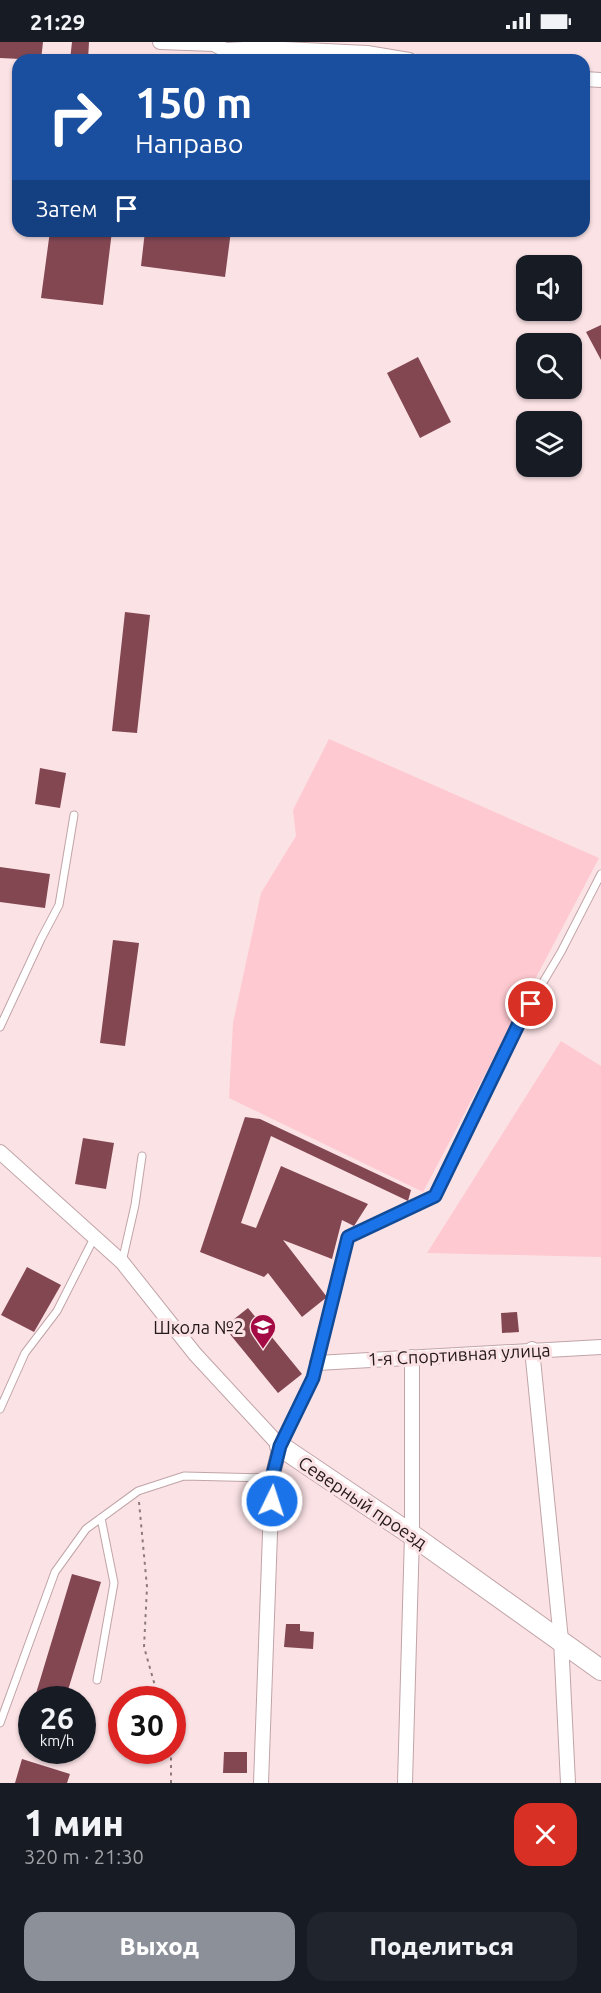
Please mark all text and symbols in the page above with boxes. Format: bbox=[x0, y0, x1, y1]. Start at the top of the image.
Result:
text: 21:29 bbox=[30, 9, 85, 34]
icon: right bbox=[36, 78, 114, 156]
text: 150 m bbox=[135, 79, 252, 126]
text: Направо bbox=[135, 128, 244, 158]
icon: arrive bbox=[110, 192, 143, 225]
text: Затем bbox=[36, 196, 98, 221]
map controls bbox=[516, 255, 582, 477]
button: sound bbox=[516, 255, 582, 321]
button: search bbox=[516, 333, 582, 399]
button: layers bbox=[516, 411, 582, 477]
pin bbox=[505, 978, 556, 1029]
icon: arrive bbox=[514, 987, 547, 1020]
school or university icon: Школа №2 bbox=[248, 1312, 278, 1350]
place label: Школа №2 bbox=[153, 1317, 244, 1337]
street label: 1-я Спортивная улица bbox=[367, 1339, 551, 1369]
street label: Северный проезд bbox=[295, 1452, 431, 1553]
position arrow bbox=[240, 1469, 304, 1533]
speed limit sign: 30 bbox=[108, 1686, 186, 1764]
text: 26 bbox=[40, 1701, 74, 1735]
text: km/h bbox=[40, 1732, 74, 1749]
text: 1 мин bbox=[24, 1802, 124, 1843]
button: close bbox=[514, 1803, 577, 1866]
text: 320 m · 21:30 bbox=[24, 1845, 144, 1868]
button: Выход bbox=[24, 1912, 295, 1981]
button: Поделиться bbox=[307, 1912, 577, 1981]

